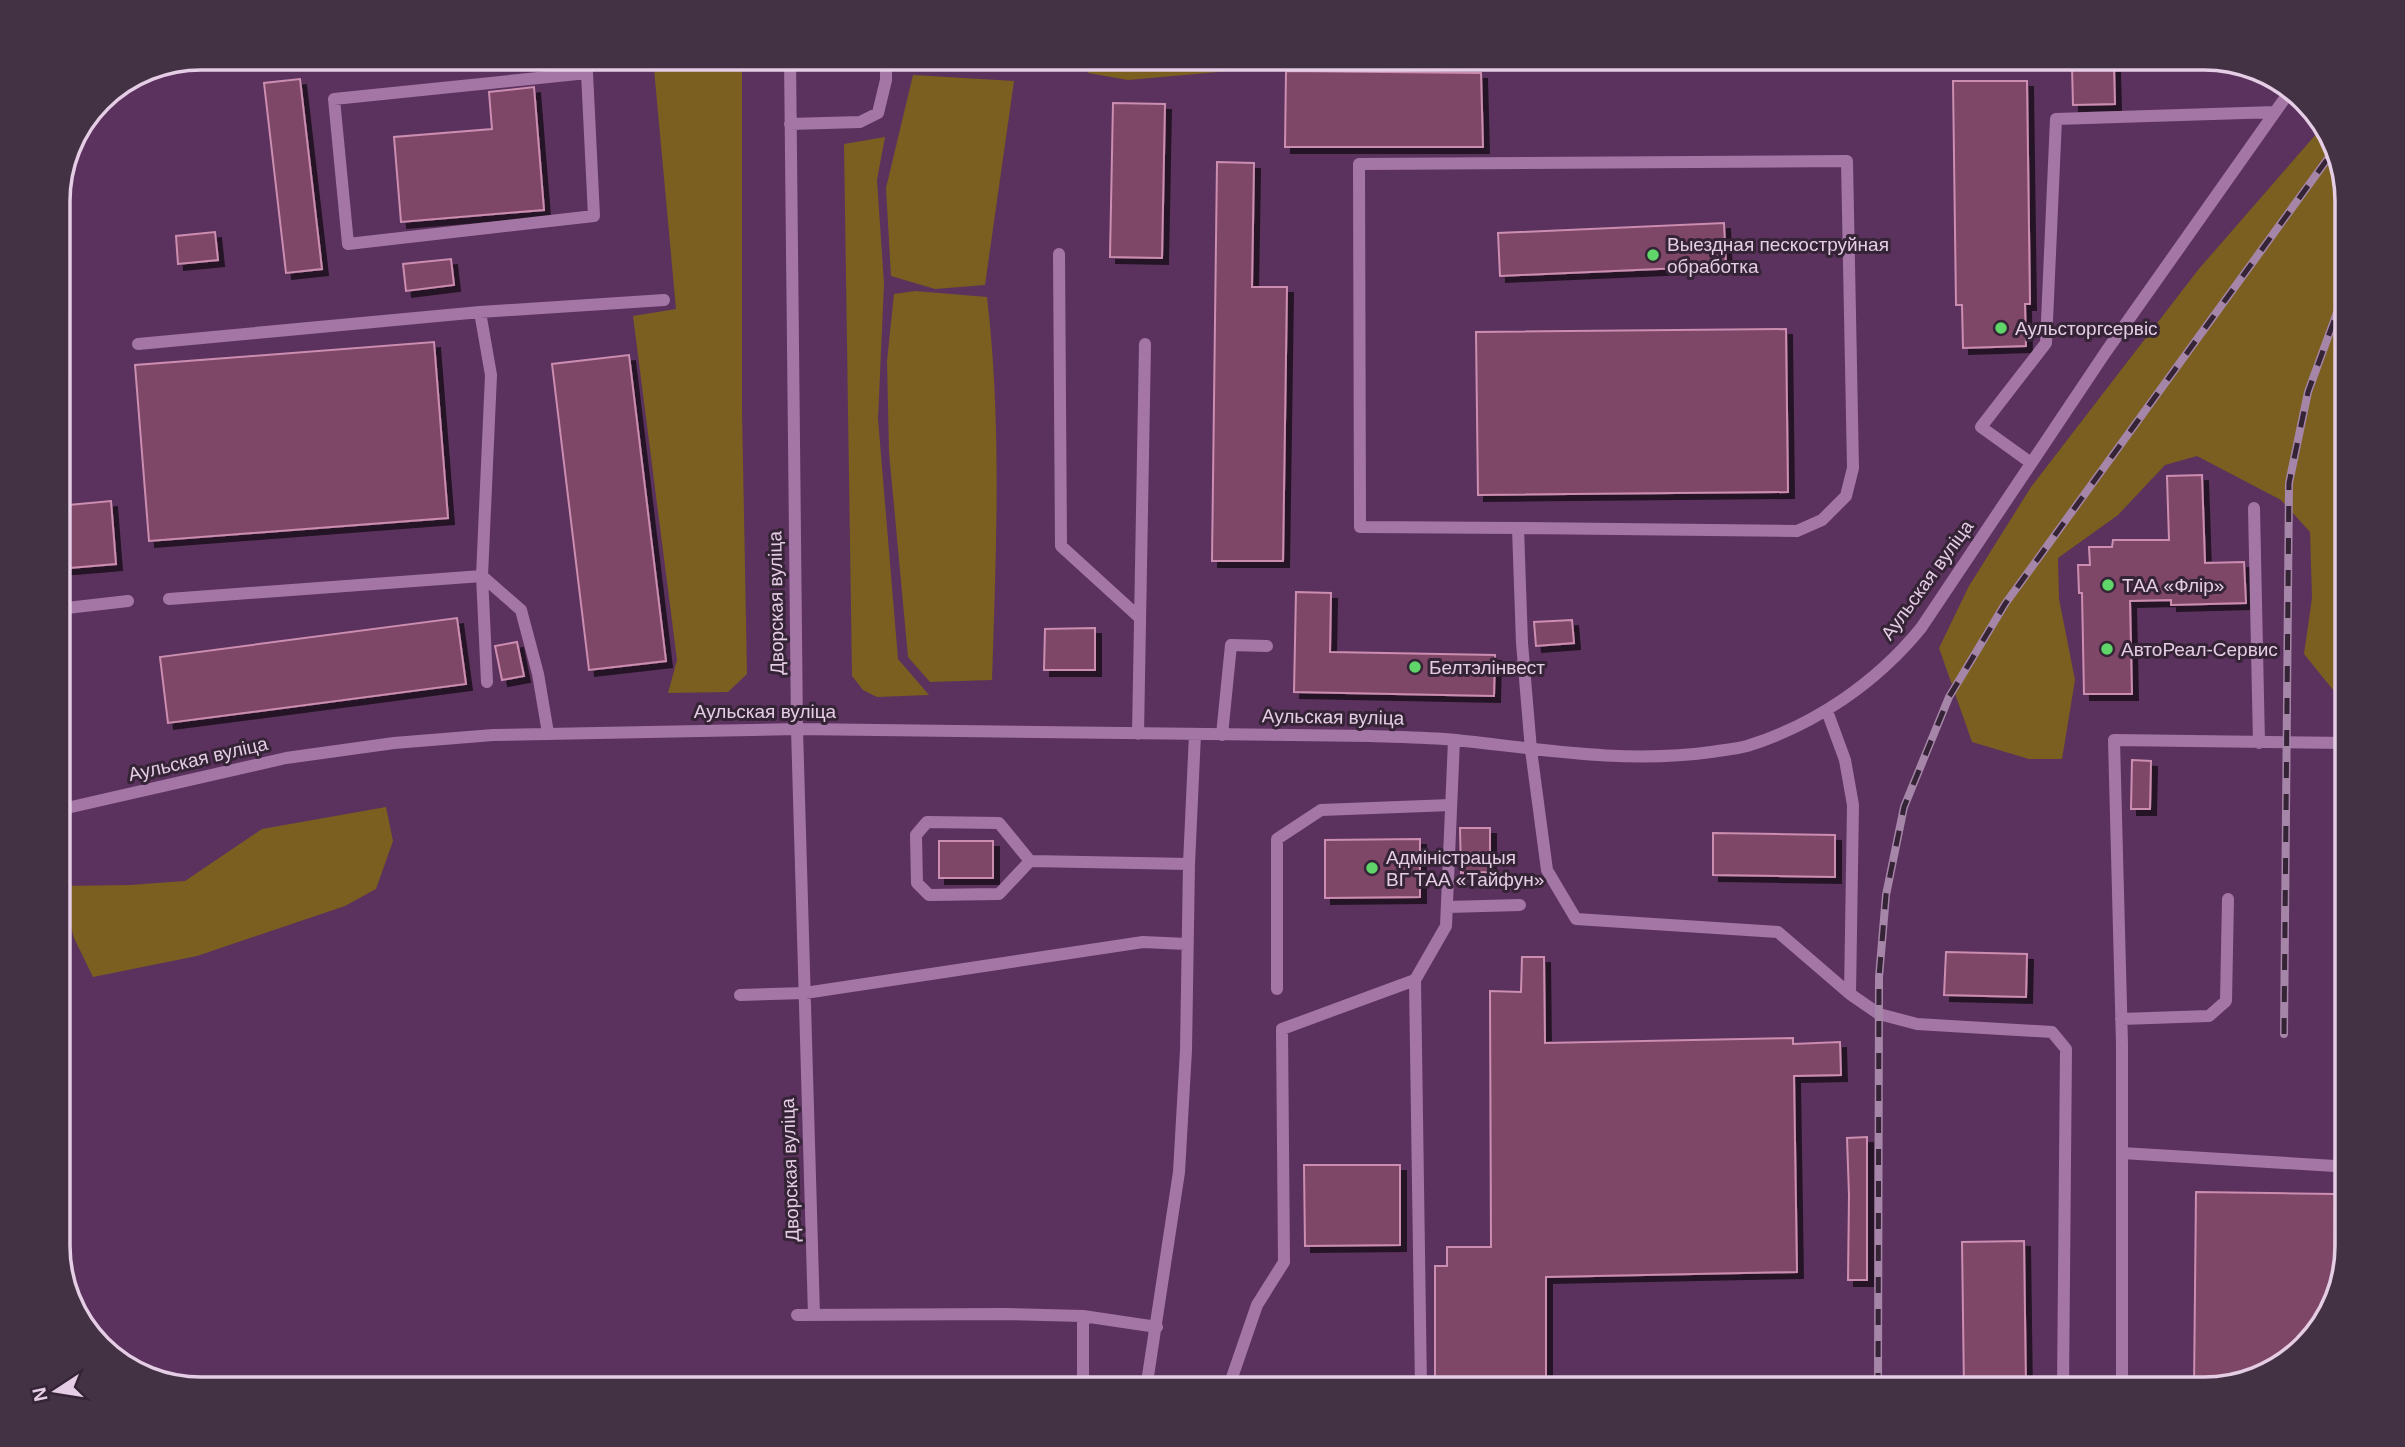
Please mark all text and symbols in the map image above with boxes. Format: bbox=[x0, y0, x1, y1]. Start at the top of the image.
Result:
place label: Выездная пескоструйная обработка bbox=[1667, 234, 1889, 277]
marker: Выездная пескоструйная обработка bbox=[1645, 247, 1661, 263]
place label: Аульсторгсервіс bbox=[2015, 318, 2158, 339]
marker: Аульсторгсервіс bbox=[1993, 320, 2009, 336]
street label: Аульская вуліца bbox=[1877, 516, 1978, 644]
street label: Дворская вуліца bbox=[764, 531, 788, 675]
place label: ТАА «Флір» bbox=[2122, 575, 2224, 596]
marker: ТАА «Флір» bbox=[2100, 577, 2116, 593]
place label: АвтоРеал-Сервис bbox=[2121, 639, 2278, 660]
marker: АвтоРеал-Сервис bbox=[2099, 641, 2115, 657]
place label: Белтэлінвест bbox=[1429, 657, 1545, 678]
marker: Белтэлінвест bbox=[1407, 659, 1423, 675]
street label: Аульская вуліца bbox=[694, 701, 837, 722]
street label: Аульская вуліца bbox=[1262, 705, 1405, 729]
street label: Аульская вуліца bbox=[126, 733, 270, 785]
place label: Адміністрацыя ВГ ТАА «Тайфун» bbox=[1386, 847, 1544, 890]
marker: Адміністрацыя ВГ ТАА «Тайфун» bbox=[1364, 860, 1380, 876]
street label: Дворская вуліца bbox=[777, 1097, 803, 1242]
north arrow bbox=[21, 1356, 91, 1426]
text: N bbox=[28, 1386, 52, 1403]

